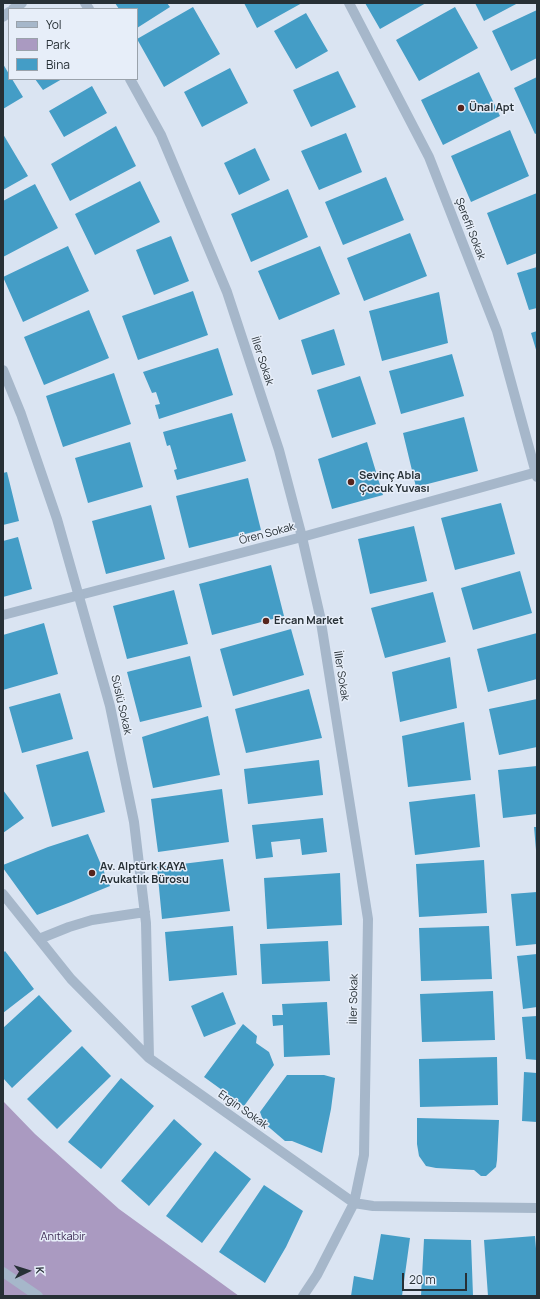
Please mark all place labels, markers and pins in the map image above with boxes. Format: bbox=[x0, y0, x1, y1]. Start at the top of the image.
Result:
place label: Ünal Apt bbox=[469, 101, 514, 115]
marker: Ünal Apt bbox=[456, 103, 466, 113]
place label: Sevinç Abla Çocuk Yuvası bbox=[359, 469, 430, 495]
marker: Sevinç Abla Çocuk Yuvası bbox=[346, 477, 356, 487]
place label: Ercan Market bbox=[274, 614, 344, 628]
marker: Ercan Market bbox=[261, 616, 271, 626]
place label: Av. Alptürk KAYA Avukatlık Bürosu bbox=[100, 860, 189, 886]
marker: Av. Alptürk KAYA Avukatlık Bürosu bbox=[87, 868, 97, 878]

